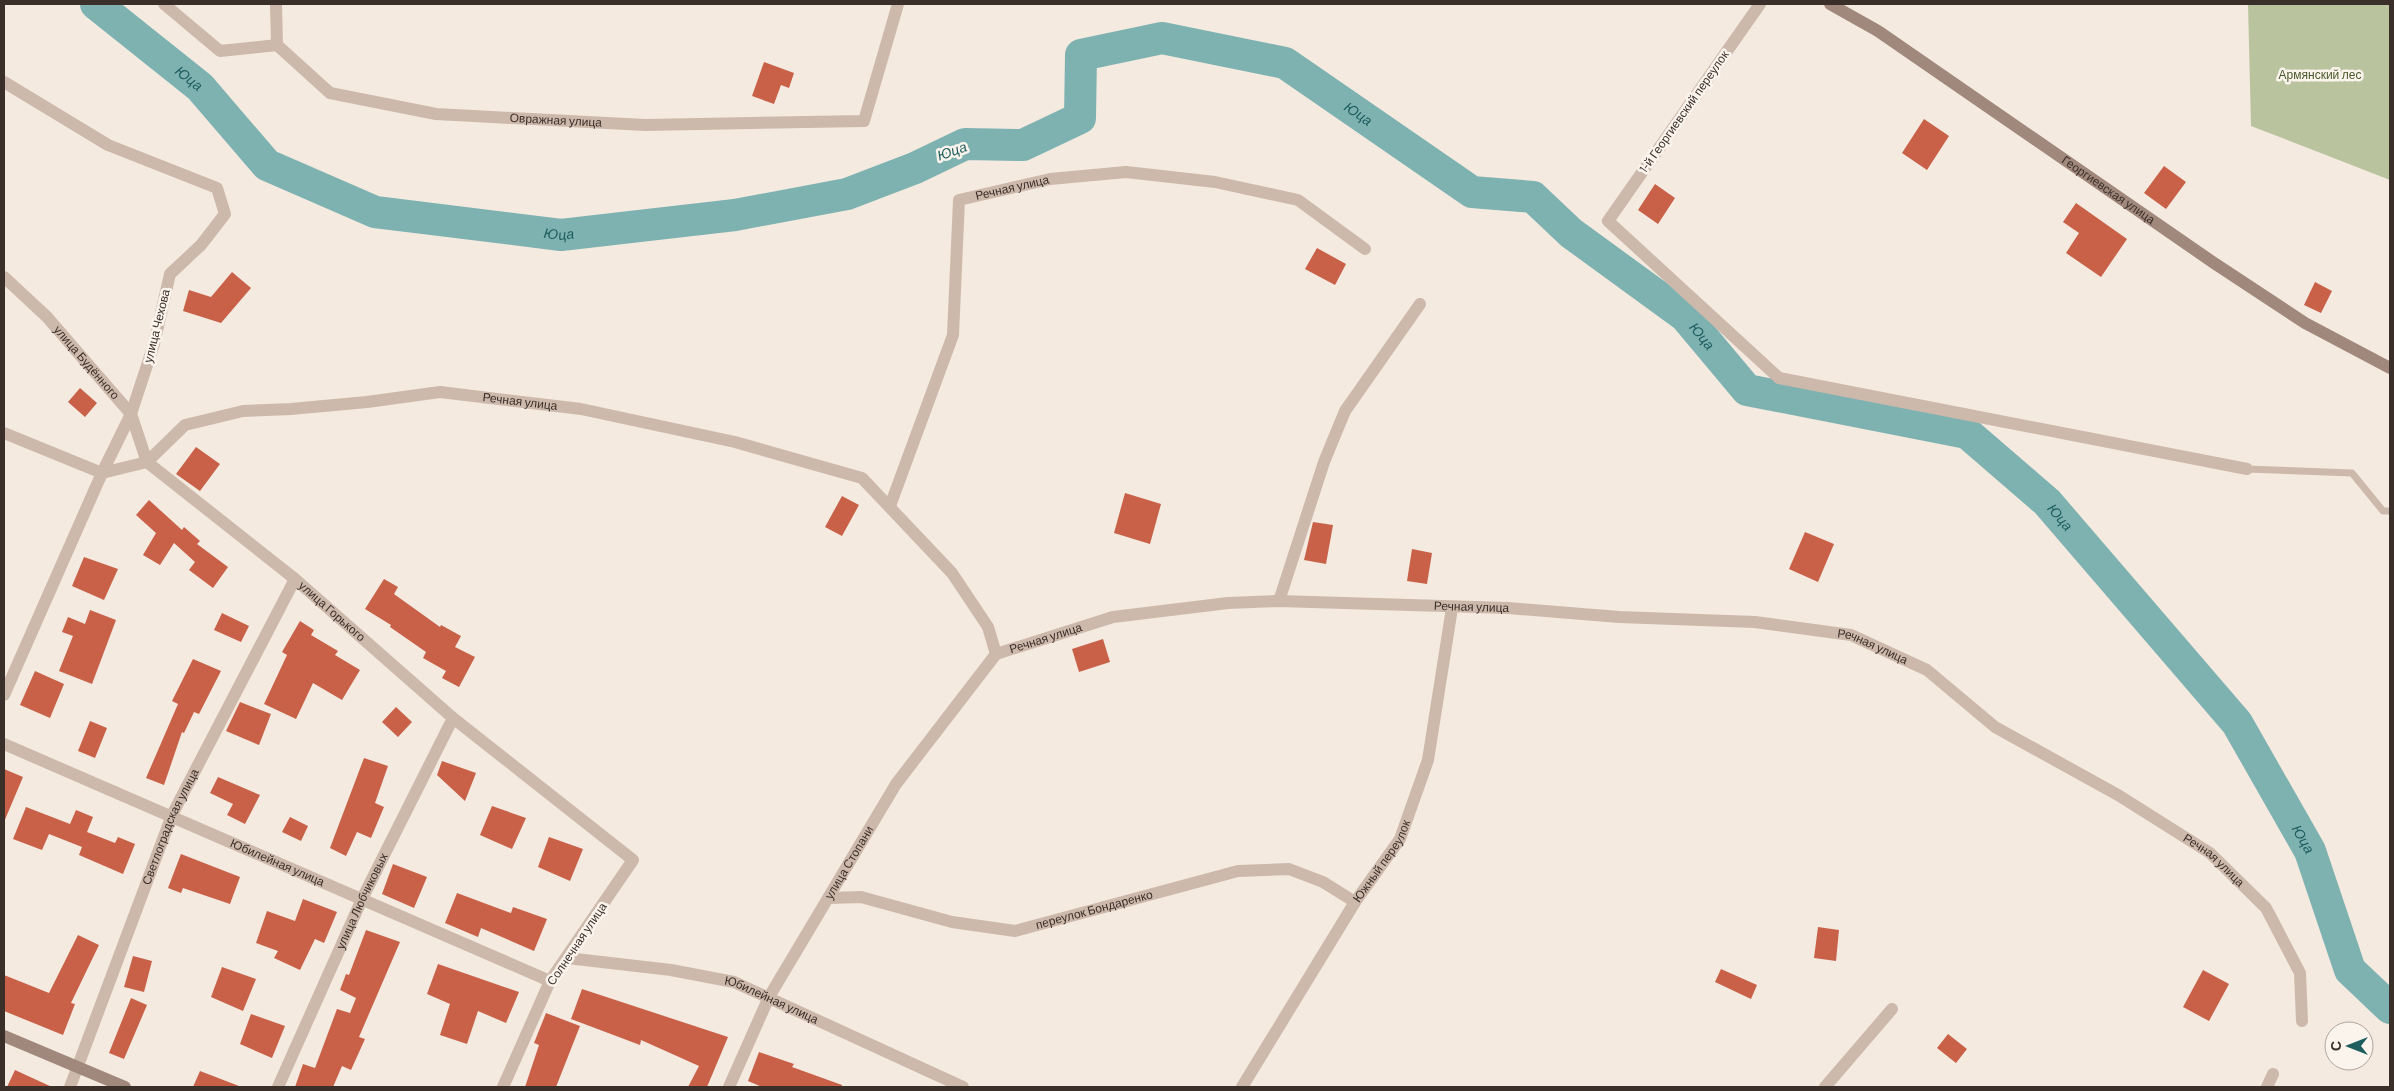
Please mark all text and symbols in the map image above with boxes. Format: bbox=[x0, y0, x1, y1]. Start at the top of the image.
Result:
street label: 1-й Георгиевский переулок bbox=[1636, 47, 1732, 176]
water label: Юца bbox=[172, 62, 207, 94]
park label: Армянский лес bbox=[2279, 67, 2361, 82]
water label: Юца bbox=[1341, 98, 1376, 129]
street label: Овражная улица bbox=[509, 110, 603, 129]
water label: Юца bbox=[935, 137, 969, 163]
street label: Георгиевская улица bbox=[2060, 152, 2158, 226]
street label: Речная улица bbox=[974, 171, 1051, 202]
water label: Юца bbox=[543, 224, 575, 243]
street label: улица Чехова bbox=[140, 287, 173, 364]
water label: Юца bbox=[1686, 319, 1719, 353]
street label: улица Будённого bbox=[51, 322, 123, 402]
street label: Речная улица bbox=[482, 389, 559, 412]
water label: Юца bbox=[2044, 500, 2077, 534]
street label: улица Горького bbox=[296, 578, 369, 644]
street label: Речная улица bbox=[1434, 598, 1510, 615]
street label: Речная улица bbox=[1007, 619, 1084, 655]
street label: Речная улица bbox=[1837, 625, 1911, 666]
street label: Светлоградская улица bbox=[138, 766, 201, 886]
street label: Южный переулок bbox=[1349, 817, 1412, 904]
water label: Юца bbox=[2289, 821, 2319, 856]
street label: улица Стопани bbox=[821, 823, 875, 902]
street label: Речная улица bbox=[2181, 830, 2248, 889]
street label: Юбилейная улица bbox=[228, 835, 327, 888]
street label: улица Любчиковых bbox=[333, 850, 390, 951]
street label: переулок Бондаренко bbox=[1034, 886, 1154, 931]
street label: Солнечная улица bbox=[543, 899, 610, 988]
street label: Юбилейная улица bbox=[724, 972, 821, 1026]
north arrow bbox=[2324, 1021, 2374, 1071]
text: С bbox=[2327, 1041, 2344, 1051]

